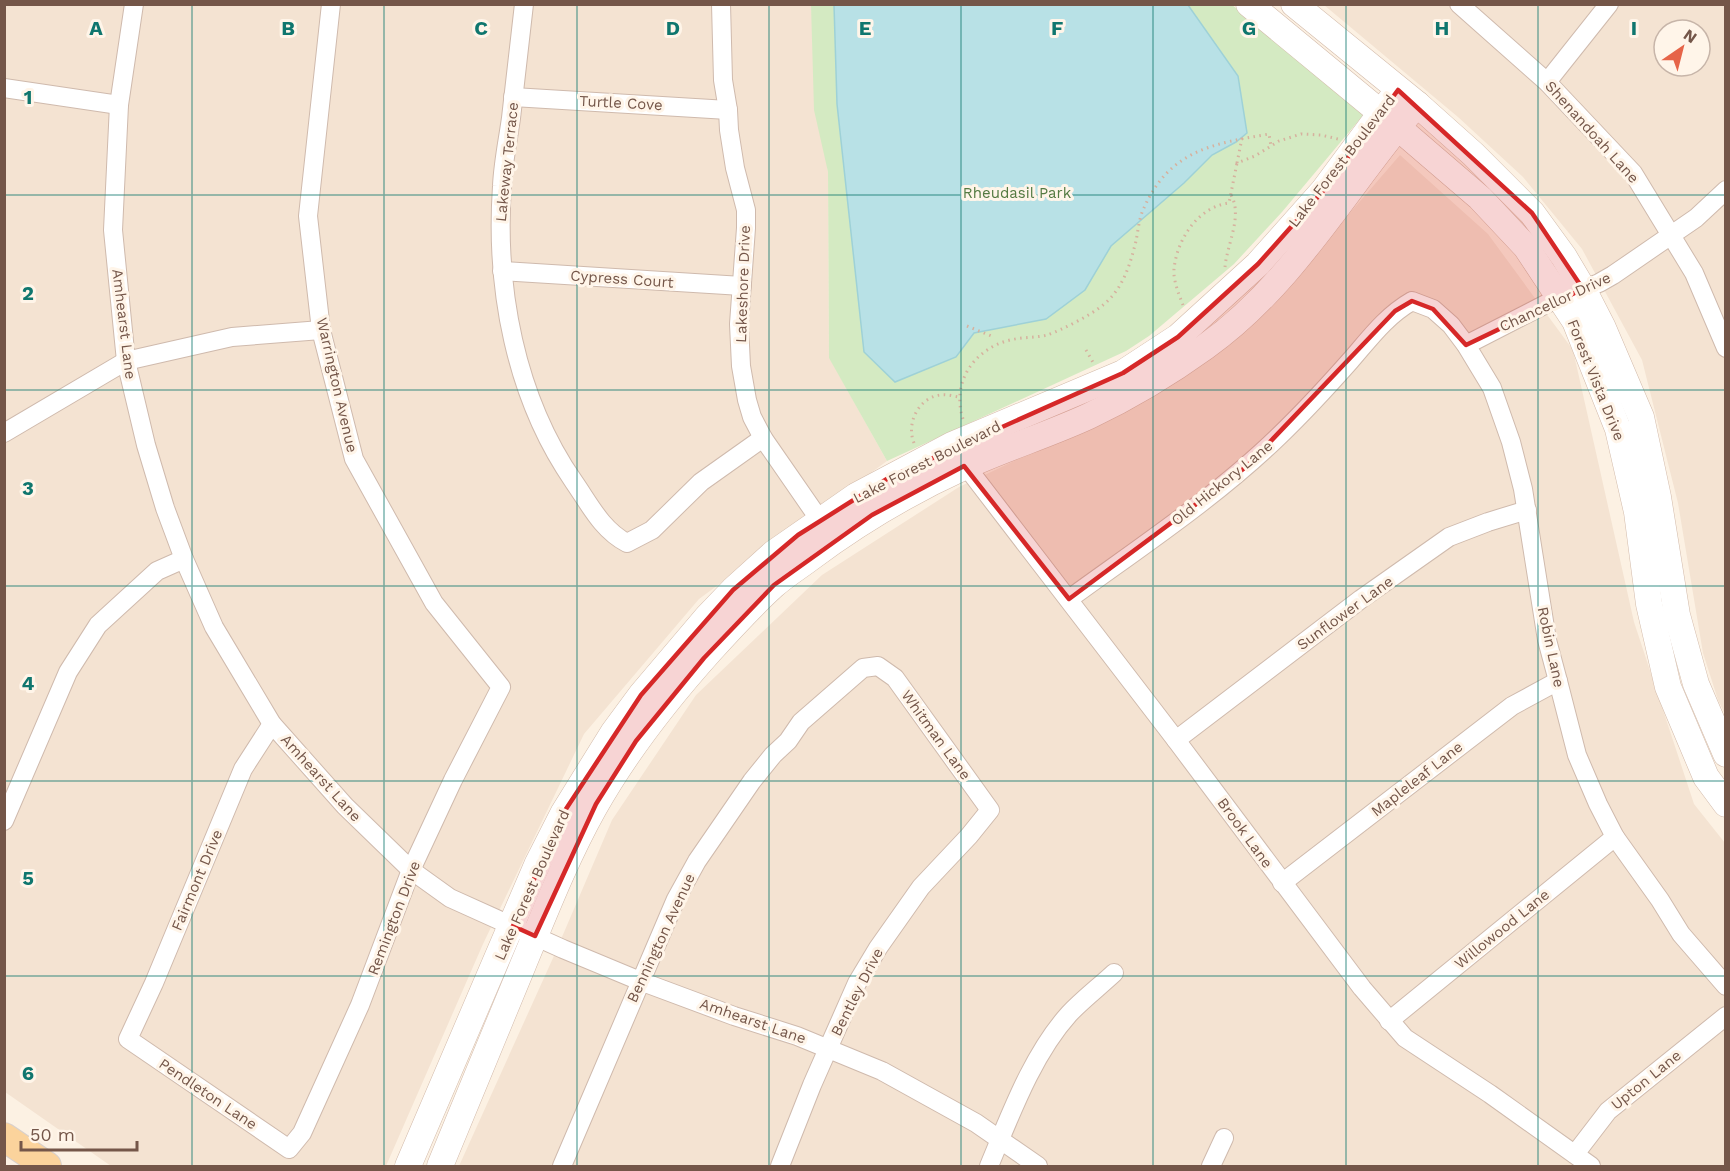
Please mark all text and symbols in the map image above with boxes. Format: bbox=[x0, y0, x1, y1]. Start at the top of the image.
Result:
text: A bbox=[89, 16, 103, 40]
text: B bbox=[281, 16, 295, 40]
text: C bbox=[474, 16, 488, 40]
text: D bbox=[666, 16, 680, 40]
text: E bbox=[859, 16, 871, 40]
text: F bbox=[1051, 16, 1063, 40]
text: G bbox=[1242, 16, 1256, 40]
text: H bbox=[1435, 16, 1449, 40]
text: I bbox=[1631, 16, 1637, 40]
north arrow bbox=[1652, 18, 1712, 78]
text: N bbox=[1680, 25, 1701, 47]
street label: Shenandoah Lane bbox=[1541, 77, 1643, 187]
text: 1 bbox=[24, 85, 32, 109]
street label: Lake Forest Boulevard bbox=[1285, 91, 1399, 231]
street label: Turtle Cove bbox=[579, 92, 663, 114]
street label: Lakeway Terrace bbox=[492, 101, 522, 223]
park label: Rheudasil Park bbox=[963, 184, 1072, 202]
street label: Lakeshore Drive bbox=[732, 225, 754, 343]
street label: Cypress Court bbox=[570, 266, 675, 292]
street label: Amhearst Lane bbox=[108, 268, 140, 380]
street label: Chancellor Drive bbox=[1496, 268, 1614, 336]
text: 2 bbox=[22, 281, 34, 305]
street label: Warrington Avenue bbox=[313, 316, 361, 454]
street label: Forest Vista Drive bbox=[1563, 317, 1629, 443]
street label: Lake Forest Boulevard bbox=[850, 417, 1004, 507]
street label: Old Hickory Lane bbox=[1168, 437, 1276, 529]
text: 3 bbox=[22, 476, 34, 500]
street label: Sunflower Lane bbox=[1293, 572, 1397, 654]
street label: Robin Lane bbox=[1534, 605, 1568, 689]
text: 4 bbox=[22, 671, 35, 695]
street label: Whitman Lane bbox=[897, 687, 975, 783]
street label: Amhearst Lane bbox=[277, 731, 365, 825]
street label: Mapleleaf Lane bbox=[1368, 738, 1466, 820]
street label: Brook Lane bbox=[1214, 794, 1276, 872]
street label: Lake Forest Boulevard bbox=[491, 807, 573, 963]
street label: Fairmont Drive bbox=[168, 827, 226, 933]
street label: Remington Drive bbox=[364, 858, 424, 978]
text: 5 bbox=[22, 866, 34, 890]
street label: Bennington Avenue bbox=[623, 871, 699, 1005]
street label: Willowood Lane bbox=[1451, 885, 1553, 973]
street label: Bentley Drive bbox=[827, 945, 887, 1039]
street label: Amhearst Lane bbox=[698, 994, 808, 1048]
street label: Upton Lane bbox=[1607, 1046, 1685, 1114]
street label: Pendleton Lane bbox=[156, 1055, 260, 1133]
text: 6 bbox=[22, 1061, 34, 1085]
scale bar bbox=[21, 1114, 136, 1152]
text: 50 m bbox=[30, 1124, 75, 1145]

